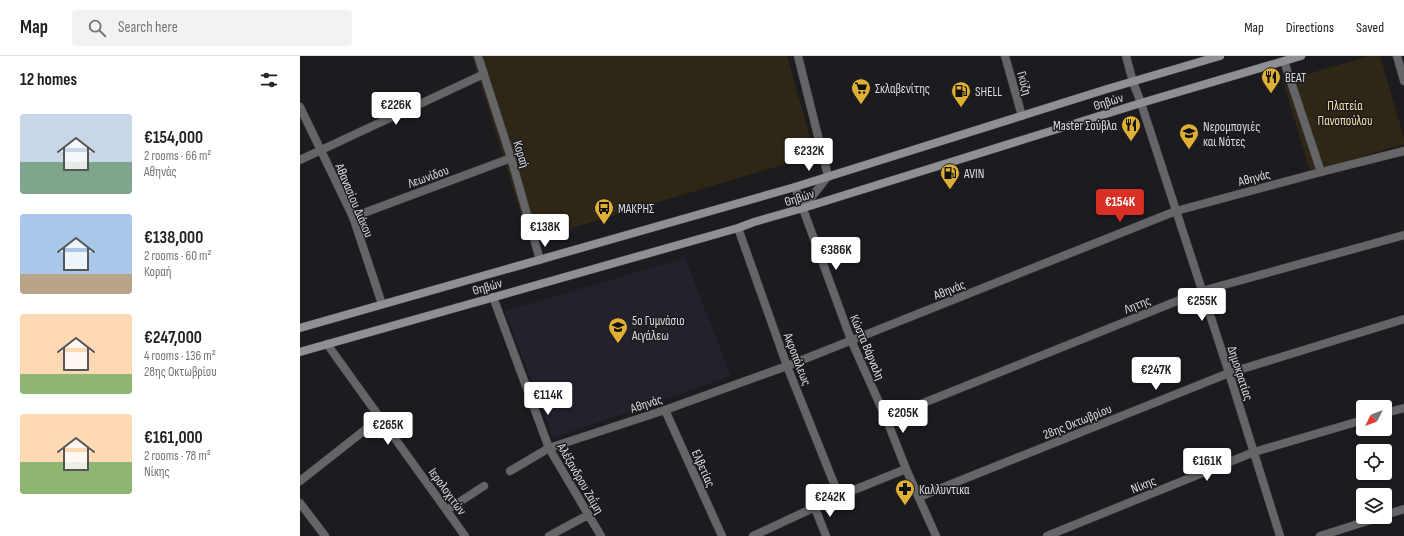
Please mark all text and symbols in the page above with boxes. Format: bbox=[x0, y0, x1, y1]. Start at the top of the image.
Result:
search box bbox=[72, 10, 352, 46]
text: Map bbox=[20, 16, 48, 39]
icon: search bbox=[86, 17, 108, 39]
text: Search here bbox=[118, 18, 178, 37]
text: Map bbox=[1244, 19, 1264, 36]
text: Directions bbox=[1286, 19, 1334, 36]
text: Saved bbox=[1356, 19, 1384, 36]
restaurant icon: ΒΕΑΤ bbox=[1260, 66, 1282, 94]
icon: filters bbox=[258, 69, 280, 91]
text: 12 homes bbox=[20, 70, 77, 90]
street label: Γκύζη bbox=[1013, 70, 1035, 97]
place label: ΒΕΑΤ bbox=[1285, 70, 1306, 86]
supermarket icon: Σκλαβενίτης bbox=[850, 77, 872, 105]
fuel station icon: SHELL bbox=[950, 80, 972, 108]
place label: Σκλαβενίτης bbox=[875, 81, 930, 97]
place label: SHELL bbox=[975, 84, 1002, 100]
street label: Θηβών bbox=[1091, 90, 1125, 114]
pin: €226K bbox=[368, 92, 424, 126]
text: €226K bbox=[381, 97, 411, 113]
park label: Πλατεία Πανοπούλου bbox=[1318, 98, 1372, 129]
restaurant icon: Master Σούβλα bbox=[1120, 114, 1142, 142]
place label: Master Σούβλα bbox=[1053, 118, 1118, 134]
place label: Νερομπογιές και Νότες bbox=[1203, 119, 1260, 150]
school or university icon: Νερομπογιές και Νότες bbox=[1178, 122, 1200, 150]
text: €154,000 bbox=[144, 128, 203, 148]
icon: home bbox=[52, 130, 100, 178]
pin: €232K bbox=[781, 138, 837, 172]
street label: Κοραή bbox=[509, 139, 533, 170]
text: €232K bbox=[794, 143, 824, 159]
text: 2 rooms · 66 m² bbox=[144, 148, 211, 164]
street label: Αθανασίου Διάκου bbox=[331, 160, 377, 240]
street label: Λεωνίδου bbox=[405, 162, 451, 192]
fuel station icon: AVIN bbox=[939, 162, 961, 190]
text: Αθηνάς bbox=[144, 164, 177, 180]
place label: AVIN bbox=[963, 166, 984, 182]
street label: Αθηνάς bbox=[1236, 166, 1272, 190]
street label: Θηβών bbox=[782, 186, 816, 210]
pin: €154K bbox=[1092, 189, 1148, 223]
text: €154K bbox=[1105, 194, 1135, 210]
bus stop icon: ΜΑΚΡΗΣ bbox=[593, 197, 615, 225]
place label: ΜΑΚΡΗΣ bbox=[618, 201, 654, 217]
pin: €138K bbox=[517, 214, 573, 248]
text: €138K bbox=[530, 219, 560, 235]
text: €138,000 bbox=[144, 228, 203, 248]
icon: home bbox=[52, 230, 100, 278]
pin: €386K bbox=[808, 237, 864, 271]
text: €386K bbox=[820, 242, 852, 258]
text: 2 rooms · 60 m² bbox=[144, 248, 211, 264]
text: Κοραή bbox=[144, 264, 171, 280]
street label: Θηβών bbox=[470, 275, 504, 299]
street label: Αθηνάς bbox=[930, 276, 967, 304]
pin: €255K bbox=[1174, 288, 1230, 322]
street label: Λητης bbox=[1121, 292, 1153, 318]
text: €255K bbox=[1187, 293, 1217, 309]
street label: Κώστα Βάρναλη bbox=[846, 312, 888, 382]
place label: 5ο Γυμνάσιο Αιγάλεω bbox=[631, 313, 685, 344]
school or university icon: 5ο Γυμνάσιο Αιγάλεω bbox=[607, 316, 629, 344]
text: €247,000 bbox=[144, 328, 202, 348]
icon: home bbox=[52, 330, 100, 378]
street label: Ακροπόλεως bbox=[779, 330, 814, 388]
street label: Δημοκρατίας bbox=[1224, 344, 1256, 403]
text: 4 rooms · 136 m² bbox=[144, 348, 216, 364]
pin: €247K bbox=[1128, 357, 1184, 391]
text: €247K bbox=[1141, 362, 1171, 378]
text: 28ης Οκτωβρίου bbox=[144, 364, 217, 380]
pin: €114K bbox=[520, 382, 576, 416]
text: €114K bbox=[533, 387, 563, 403]
street label: Αθηνάς bbox=[627, 391, 664, 417]
pin: €205K bbox=[875, 400, 931, 434]
north arrow bbox=[1356, 400, 1392, 436]
map controls bbox=[1356, 400, 1392, 524]
street label: 28ης Οκτωβρίου bbox=[1041, 401, 1114, 443]
text: €205K bbox=[888, 405, 918, 421]
pin: €265K bbox=[360, 412, 416, 446]
text: €265K bbox=[373, 417, 403, 433]
text: €161,000 bbox=[144, 428, 203, 448]
icon: home bbox=[52, 430, 100, 478]
street label: Αλέξανδρου Ζαΐμη bbox=[553, 439, 607, 517]
button: locate bbox=[1356, 444, 1392, 480]
street label: Ελβετίας bbox=[688, 447, 718, 490]
text: 2 rooms · 78 m² bbox=[144, 448, 211, 464]
pin: €161K bbox=[1179, 448, 1235, 482]
text: €161K bbox=[1192, 453, 1222, 469]
text: Νίκης bbox=[144, 464, 170, 480]
street label: Ιερολοχιτών bbox=[425, 465, 470, 518]
street label: Νίκης bbox=[1129, 473, 1158, 497]
pharmacy icon: Καλλυντικα bbox=[894, 478, 916, 506]
place label: Καλλυντικα bbox=[919, 482, 970, 498]
pin: €242K bbox=[802, 484, 858, 518]
button: layers bbox=[1356, 488, 1392, 524]
text: €242K bbox=[815, 489, 845, 505]

